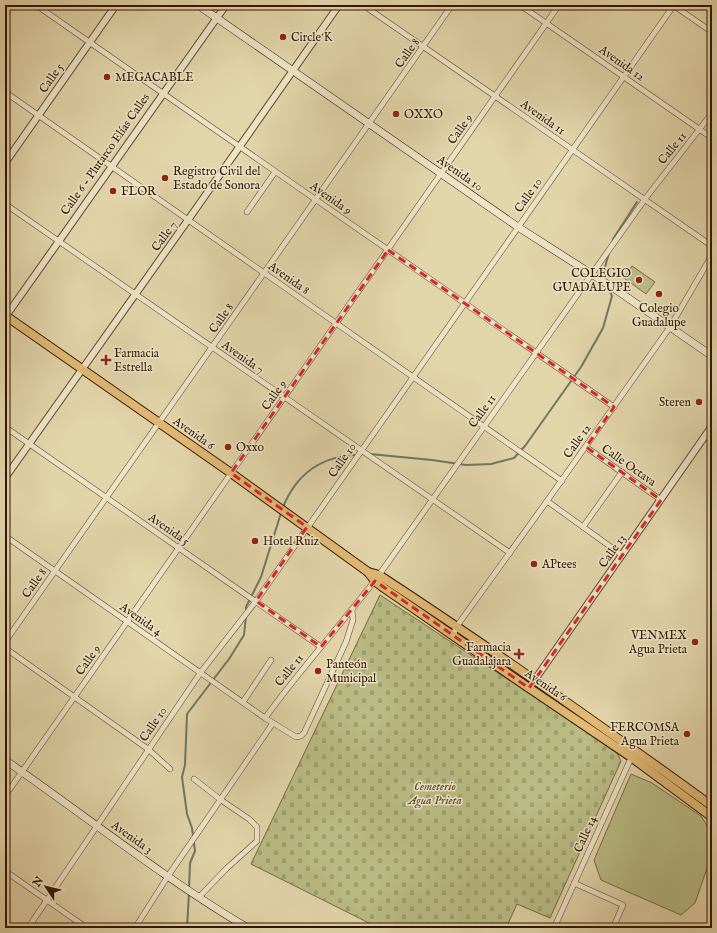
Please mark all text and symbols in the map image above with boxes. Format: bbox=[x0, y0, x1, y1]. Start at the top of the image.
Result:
place label: Circle K bbox=[291, 30, 333, 45]
marker: Circle K bbox=[278, 32, 288, 42]
street label: Calle 8 bbox=[392, 35, 423, 71]
street label: Avenida 12 bbox=[595, 42, 648, 85]
street label: Calle 5 bbox=[36, 60, 67, 96]
place label: MEGACABLE bbox=[115, 70, 193, 85]
marker: MEGACABLE bbox=[102, 72, 112, 82]
street label: Calle 6 - Plutarco Elías Calles bbox=[58, 90, 153, 218]
street label: Avenida 11 bbox=[517, 96, 568, 138]
place label: OXXO bbox=[404, 107, 443, 122]
marker: OXXO bbox=[391, 109, 401, 119]
street label: Calle 9 bbox=[445, 111, 476, 147]
street label: Calle 11 bbox=[655, 129, 690, 168]
street label: Avenida 10 bbox=[433, 152, 486, 195]
place label: Registro Civil del Estado de Sonora bbox=[173, 164, 261, 193]
marker: Registro Civil del Estado de Sonora bbox=[160, 173, 170, 183]
street label: Calle 10 bbox=[511, 175, 546, 215]
street label: Avenida 9 bbox=[306, 178, 355, 218]
place label: FLOR bbox=[121, 184, 157, 199]
marker: FLOR bbox=[108, 186, 118, 196]
street label: Calle 7 bbox=[148, 218, 180, 254]
street label: Avenida 8 bbox=[264, 258, 313, 298]
place label: COLEGIO GUADALUPE bbox=[553, 266, 631, 295]
marker: COLEGIO GUADALUPE bbox=[634, 275, 644, 285]
marker: Colegio Guadalupe bbox=[654, 289, 664, 299]
street label: Calle 8 bbox=[206, 300, 237, 336]
place label: Colegio Guadalupe bbox=[632, 301, 686, 331]
street label: Avenida 7 bbox=[218, 337, 267, 377]
place label: Farmacia Estrella bbox=[114, 346, 160, 375]
marker: Farmacia Estrella bbox=[101, 355, 111, 365]
street label: Calle 9 bbox=[259, 377, 290, 413]
street label: Calle 11 bbox=[465, 392, 499, 431]
place label: Steren bbox=[659, 395, 692, 410]
marker: Steren bbox=[694, 397, 704, 407]
street label: Avenida 6 bbox=[169, 413, 218, 454]
street label: Calle 12 bbox=[560, 421, 595, 461]
place label: Oxxo bbox=[236, 440, 264, 455]
street label: Calle 10 bbox=[325, 440, 360, 480]
street label: Calle Octava bbox=[599, 441, 660, 490]
marker: Oxxo bbox=[223, 442, 233, 452]
street label: Avenida 5 bbox=[144, 509, 193, 549]
street label: Calle 13 bbox=[596, 532, 629, 571]
place label: Hotel Ruiz bbox=[263, 534, 320, 549]
marker: Hotel Ruiz bbox=[250, 536, 260, 546]
place label: APtees bbox=[541, 557, 576, 572]
marker: APtees bbox=[529, 559, 539, 569]
street label: Calle 8 bbox=[19, 565, 50, 601]
street label: Avenida 4 bbox=[116, 599, 165, 639]
place label: VENMEX Agua Prieta bbox=[628, 628, 688, 657]
marker: VENMEX Agua Prieta bbox=[690, 637, 700, 647]
place label: Farmacia Guadalajara bbox=[452, 640, 512, 669]
street label: Calle 9 bbox=[73, 642, 104, 678]
marker: Farmacia Guadalajara bbox=[514, 649, 524, 659]
street label: Calle 11 bbox=[272, 651, 307, 690]
place label: Panteón Municipal bbox=[326, 657, 377, 687]
street label: Avenida 6 bbox=[521, 665, 570, 705]
marker: Panteón Municipal bbox=[313, 666, 323, 676]
street label: Calle 10 bbox=[136, 704, 171, 745]
place label: FERCOMSA Agua Prieta bbox=[610, 720, 680, 749]
marker: FERCOMSA Agua Prieta bbox=[682, 729, 692, 739]
park label: Cemeterio Agua Prieta bbox=[406, 779, 462, 809]
street label: Calle 14 bbox=[571, 813, 600, 855]
street label: Avenida 3 bbox=[107, 817, 155, 857]
north arrow bbox=[26, 867, 66, 907]
text: N bbox=[30, 874, 47, 891]

